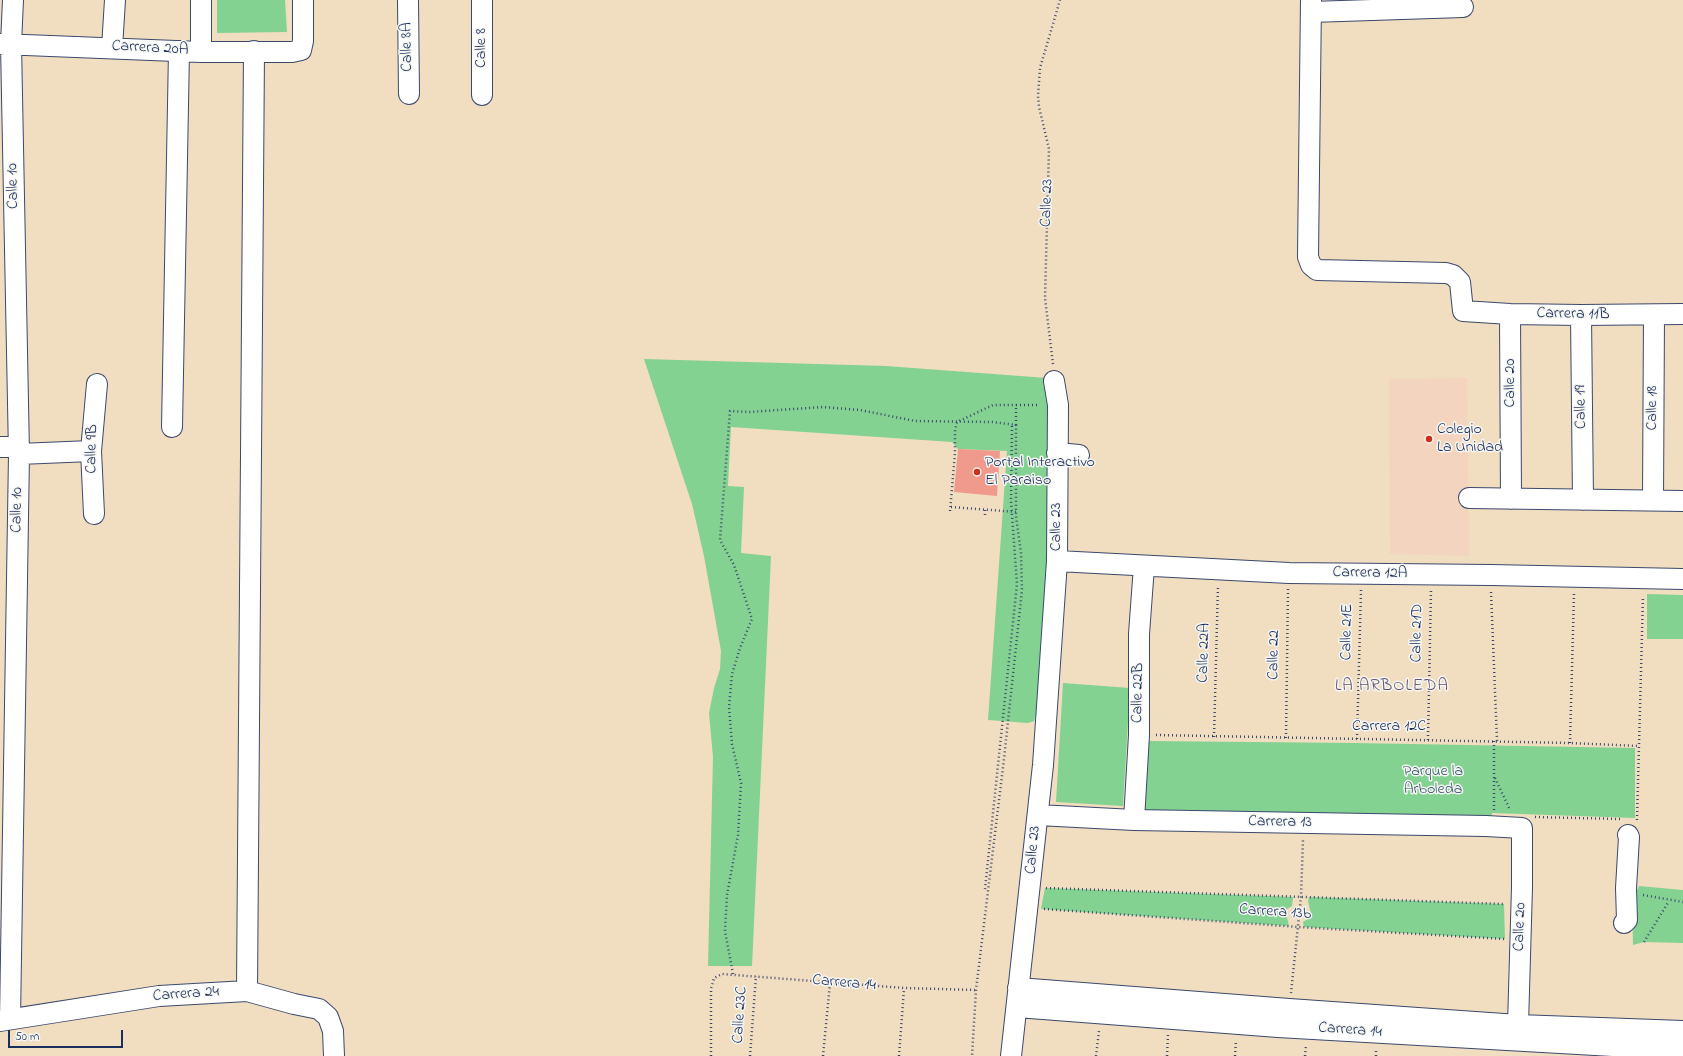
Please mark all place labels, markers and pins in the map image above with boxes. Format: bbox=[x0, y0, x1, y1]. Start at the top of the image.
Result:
place label: Colegio La Unidad bbox=[1437, 420, 1503, 458]
marker: Colegio La Unidad bbox=[1424, 434, 1434, 444]
place label: Portal Interactivo El Paraiso bbox=[985, 453, 1095, 491]
marker: Portal Interactivo El Paraiso bbox=[972, 467, 982, 477]

